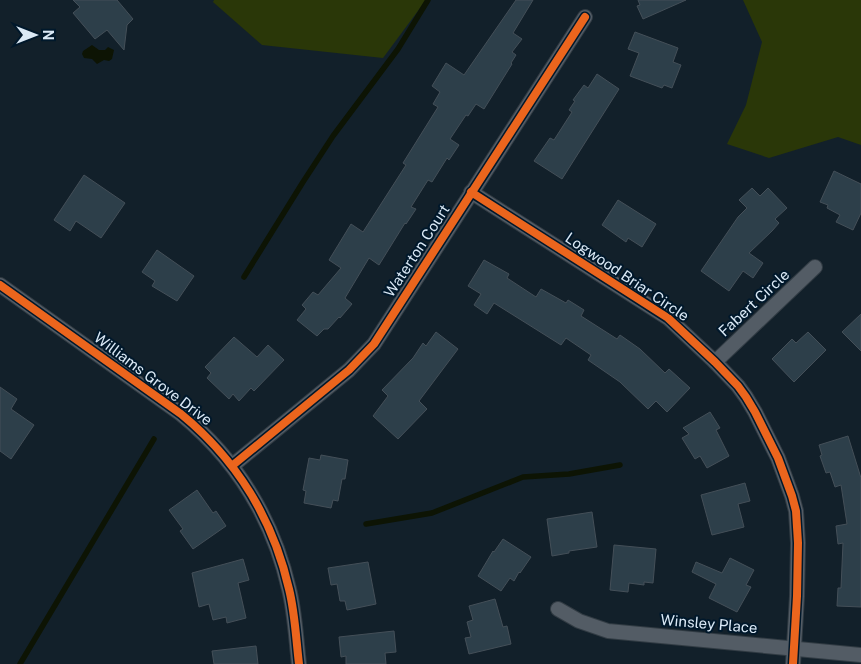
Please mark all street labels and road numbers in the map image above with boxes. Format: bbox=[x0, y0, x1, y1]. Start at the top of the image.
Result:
street label: Waterton Court bbox=[380, 201, 453, 300]
street label: Logwood Briar Circle bbox=[562, 229, 692, 324]
street label: Fabert Circle bbox=[715, 266, 792, 340]
street label: Williams Grove Drive bbox=[91, 329, 216, 429]
street label: Winsley Place bbox=[660, 611, 758, 636]

